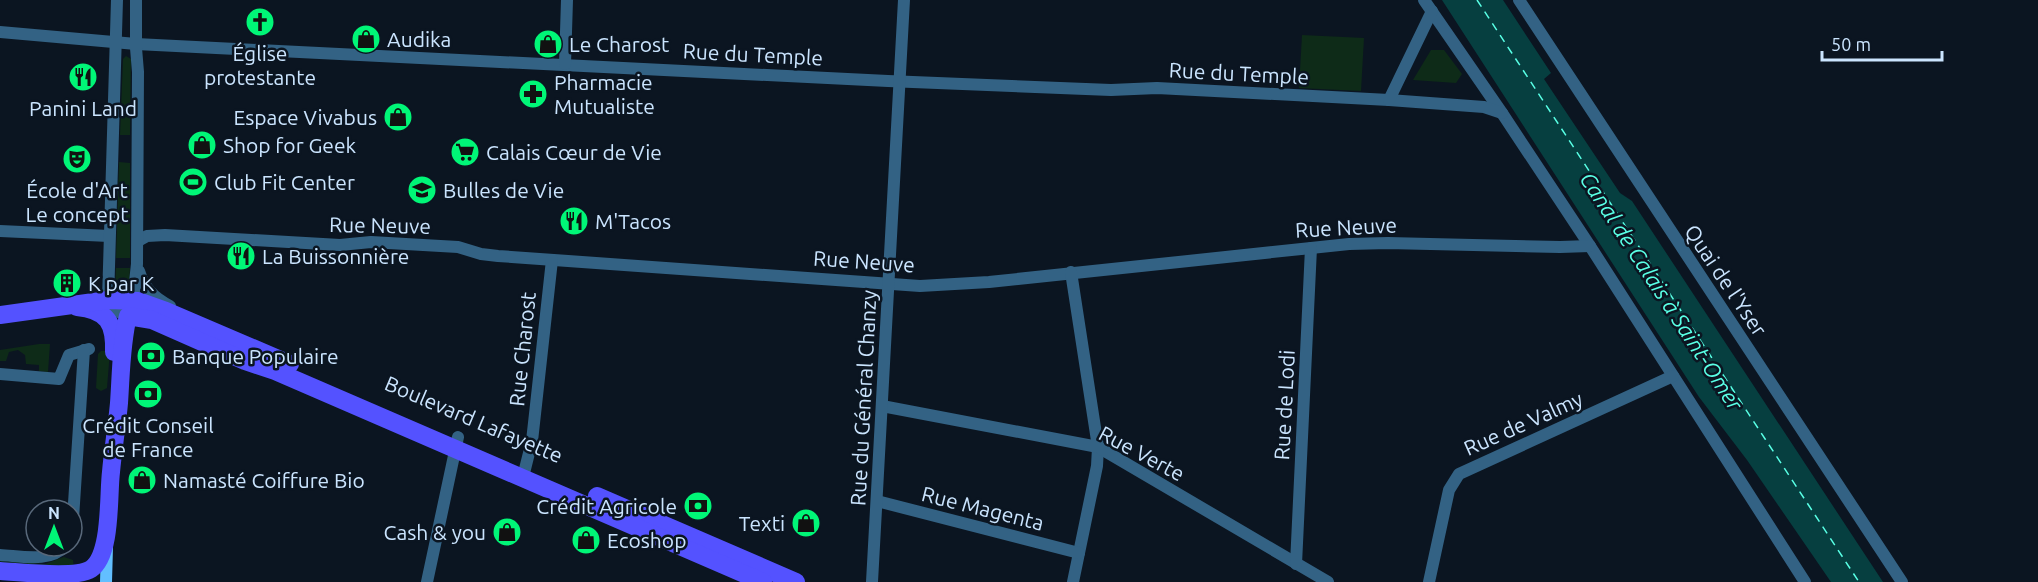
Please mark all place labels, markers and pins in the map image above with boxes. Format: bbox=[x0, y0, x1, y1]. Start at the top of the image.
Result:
church icon: Église protestante bbox=[244, 6, 276, 38]
shop icon: Audika bbox=[350, 23, 382, 55]
place label: Audika bbox=[387, 27, 451, 51]
shop icon: Le Charost bbox=[532, 28, 564, 60]
place label: Le Charost bbox=[569, 32, 669, 56]
place label: Église protestante bbox=[204, 41, 316, 89]
restaurant icon: Panini Land bbox=[67, 61, 99, 93]
place label: Pharmacie Mutualiste bbox=[554, 70, 655, 118]
pharmacy icon: Pharmacie Mutualiste bbox=[517, 78, 549, 110]
place label: Panini Land bbox=[29, 96, 137, 120]
shop icon: Espace Vivabus bbox=[382, 101, 414, 133]
place label: Espace Vivabus bbox=[233, 105, 377, 129]
shop icon: Shop for Geek bbox=[186, 129, 218, 161]
place label: Shop for Geek bbox=[223, 133, 357, 157]
supermarket icon: Calais Cœur de Vie bbox=[449, 136, 481, 168]
place label: Calais Cœur de Vie bbox=[486, 140, 662, 164]
theatre icon: École d'Art Le concept bbox=[61, 143, 93, 175]
sports icon: Club Fit Center bbox=[177, 166, 209, 198]
place label: Club Fit Center bbox=[214, 170, 355, 194]
school or university icon: Bulles de Vie bbox=[406, 174, 438, 206]
place label: École d'Art Le concept bbox=[26, 178, 128, 226]
place label: Bulles de Vie bbox=[443, 178, 564, 202]
restaurant icon: M'Tacos bbox=[558, 205, 590, 237]
place label: M'Tacos bbox=[595, 209, 671, 233]
restaurant icon: La Buissonnière bbox=[225, 240, 257, 272]
place label: La Buissonnière bbox=[262, 244, 409, 268]
building icon: K par K bbox=[51, 267, 83, 299]
place label: K par K bbox=[88, 271, 154, 295]
bank icon: Banque Populaire bbox=[135, 340, 167, 372]
place label: Banque Populaire bbox=[172, 344, 339, 368]
bank icon: Crédit Conseil de France bbox=[132, 378, 164, 410]
place label: Crédit Conseil de France bbox=[82, 413, 214, 461]
shop icon: Namasté Coiffure Bio bbox=[126, 464, 158, 496]
place label: Namasté Coiffure Bio bbox=[163, 468, 365, 492]
bank icon: Crédit Agricole bbox=[682, 490, 714, 522]
place label: Crédit Agricole bbox=[536, 494, 677, 518]
shop icon: Texti bbox=[790, 507, 822, 539]
place label: Texti bbox=[739, 511, 785, 535]
shop icon: Cash & you bbox=[491, 516, 523, 548]
place label: Cash & you bbox=[383, 520, 486, 544]
shop icon: Ecoshop bbox=[570, 524, 602, 556]
place label: Ecoshop bbox=[607, 528, 686, 552]

